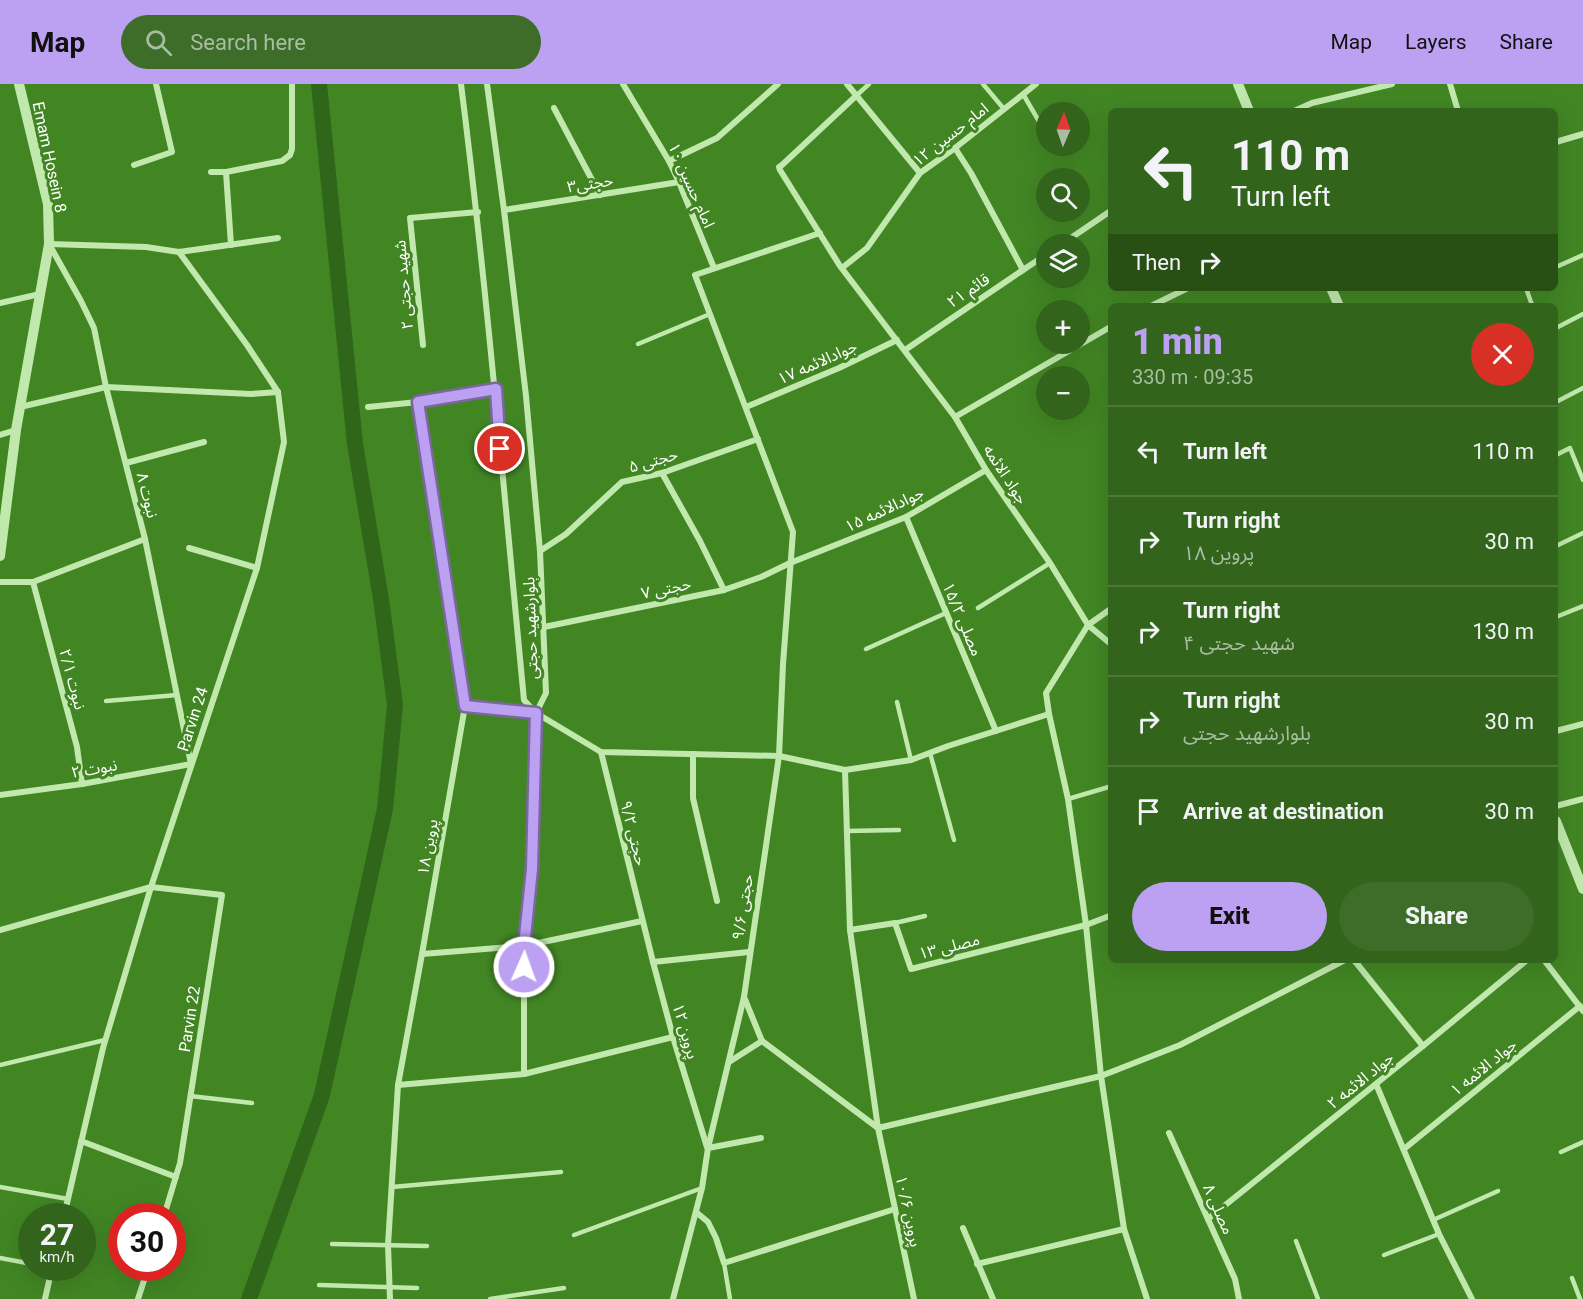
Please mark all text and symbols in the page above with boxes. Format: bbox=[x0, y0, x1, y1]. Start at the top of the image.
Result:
search box bbox=[121, 15, 541, 69]
text: Map bbox=[30, 26, 85, 59]
icon: search bbox=[142, 26, 175, 59]
text: Search here bbox=[190, 30, 306, 55]
text: Map bbox=[1330, 30, 1372, 54]
text: Layers bbox=[1405, 30, 1466, 54]
text: Share bbox=[1499, 30, 1553, 54]
street label: امام حسین ۱۲ bbox=[908, 99, 994, 172]
street label: Emam Hosein 8 bbox=[28, 100, 71, 214]
north arrow bbox=[1036, 102, 1090, 156]
map controls bbox=[1036, 102, 1090, 420]
text: 110 m bbox=[1231, 131, 1350, 180]
icon: left bbox=[1132, 132, 1210, 210]
street label: ۱۰ امام حسین bbox=[662, 140, 719, 232]
button: search bbox=[1036, 168, 1090, 222]
street label: حجتی۳ bbox=[566, 170, 615, 197]
text: Turn left bbox=[1231, 181, 1331, 213]
button: layers bbox=[1036, 234, 1090, 288]
street label: شهید حجتی ۲ bbox=[390, 240, 417, 330]
icon: right bbox=[1193, 246, 1226, 279]
text: Then bbox=[1132, 250, 1181, 275]
street label: قائم ۲۱ bbox=[943, 269, 995, 314]
button: + bbox=[1036, 300, 1090, 354]
text: 1 min bbox=[1132, 321, 1223, 363]
button: close bbox=[1471, 323, 1534, 386]
street label: جوادالائمه ۱۷ bbox=[774, 336, 860, 388]
text: 330 m · 09:35 bbox=[1132, 365, 1253, 389]
button: − bbox=[1036, 366, 1090, 420]
pin bbox=[474, 423, 525, 474]
icon: arrive bbox=[483, 432, 516, 465]
icon: left bbox=[1132, 435, 1165, 468]
text: Turn left bbox=[1183, 439, 1267, 464]
text: 110 m bbox=[1472, 439, 1534, 464]
street label: جواد الائمه bbox=[979, 441, 1032, 507]
street label: حجتی ۵ bbox=[626, 444, 680, 477]
street label: نبوت ۸ bbox=[133, 470, 162, 520]
street label: جوادالائمه ۱۵ bbox=[842, 483, 927, 536]
text: Turn right bbox=[1183, 508, 1280, 533]
icon: right bbox=[1132, 525, 1165, 558]
text: 30 m bbox=[1485, 529, 1534, 554]
text: پروین ۱۸ bbox=[1183, 541, 1254, 565]
street label: حجتی ۷ bbox=[639, 574, 693, 603]
street label: بلوارشهید حجتی bbox=[519, 577, 542, 679]
street label: مصلی ۱۵/۲ bbox=[939, 579, 987, 659]
text: Turn right bbox=[1183, 598, 1280, 623]
icon: right bbox=[1132, 615, 1165, 648]
text: 130 m bbox=[1472, 619, 1534, 644]
text: شهید حجتی ۴ bbox=[1183, 631, 1295, 655]
street label: نبوت ۲/۱ bbox=[55, 647, 90, 712]
street label: Parvin 24 bbox=[173, 684, 212, 754]
text: Turn right bbox=[1183, 688, 1280, 713]
icon: right bbox=[1132, 705, 1165, 738]
text: 30 m bbox=[1485, 709, 1534, 734]
text: بلوارشهید حجتی bbox=[1183, 721, 1311, 745]
street label: نبوت ۲ bbox=[70, 755, 119, 782]
icon: arrive bbox=[1132, 795, 1165, 828]
street label: حجتی ۹/۲ bbox=[616, 799, 651, 868]
text: Arrive at destination bbox=[1183, 799, 1384, 824]
text: 30 m bbox=[1485, 799, 1534, 824]
street label: پروین ۱۸ bbox=[413, 817, 443, 877]
street label: حجتی ۹/۶ bbox=[728, 873, 757, 941]
button: Exit bbox=[1132, 882, 1327, 951]
button: Share bbox=[1339, 882, 1534, 951]
street label: مصلی ۱۳ bbox=[917, 930, 982, 963]
position arrow bbox=[492, 935, 556, 999]
street label: Parvin 22 bbox=[175, 985, 204, 1054]
street label: پروین ۱۲ bbox=[667, 1001, 703, 1061]
street label: جواد الائمه ۱ bbox=[1446, 1035, 1520, 1100]
street label: جواد الائمه ۲ bbox=[1323, 1048, 1397, 1113]
street label: پروین ۱۰/۶ bbox=[891, 1174, 925, 1249]
street label: مصلی ۸ bbox=[1199, 1181, 1238, 1237]
speed limit sign: 30 bbox=[108, 1203, 186, 1281]
text: 27 bbox=[40, 1217, 74, 1252]
text: km/h bbox=[39, 1248, 75, 1266]

